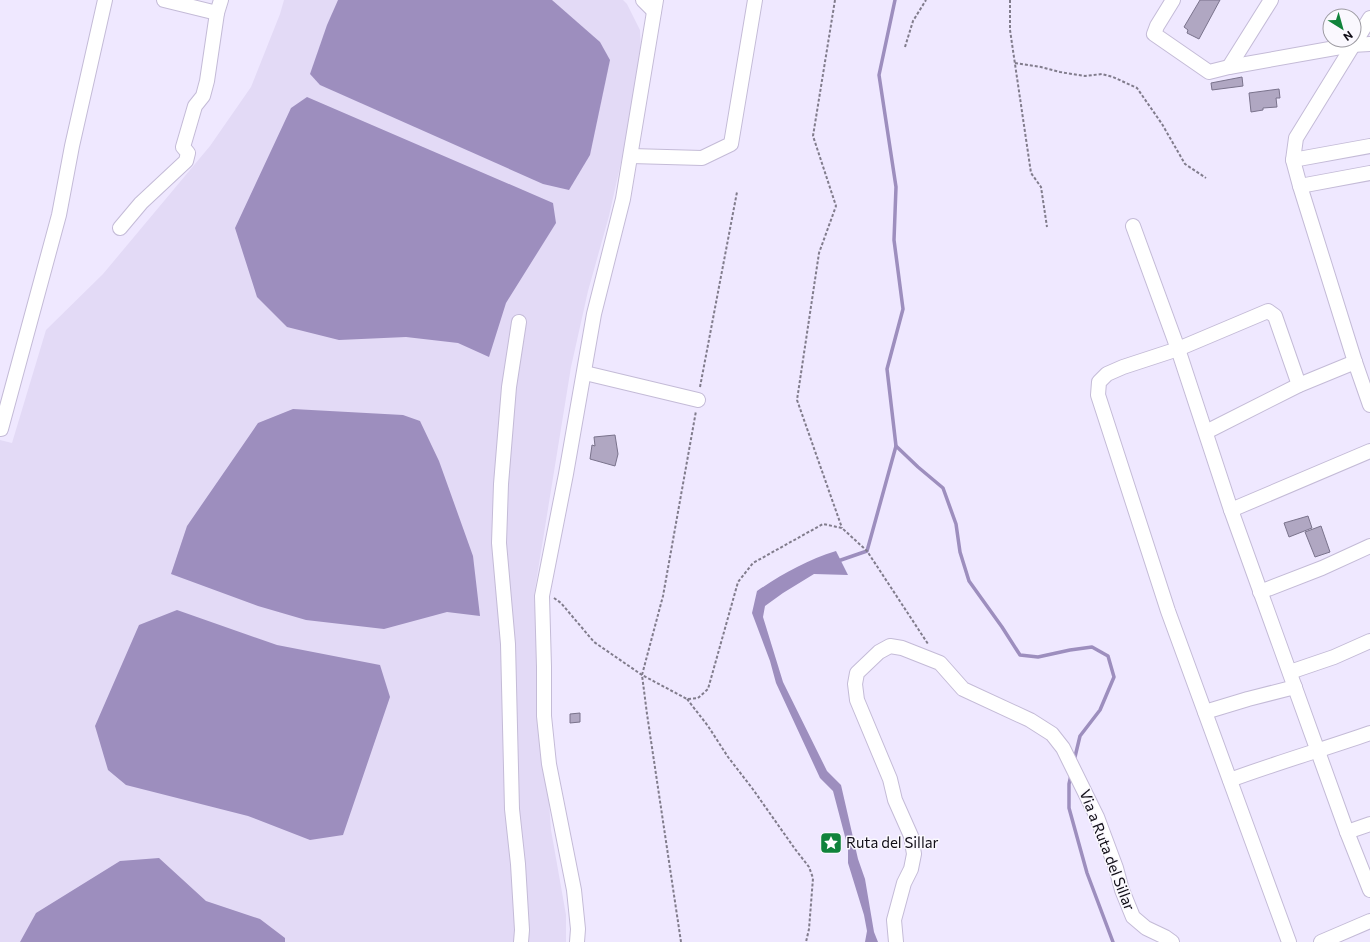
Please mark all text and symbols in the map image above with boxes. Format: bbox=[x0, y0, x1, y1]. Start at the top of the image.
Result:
north arrow bbox=[1322, 8, 1362, 48]
text: N bbox=[1341, 29, 1356, 44]
street label: Via a Ruta del Sillar bbox=[1077, 787, 1139, 913]
place icon: Ruta del Sillar bbox=[818, 830, 844, 856]
place label: Ruta del Sillar bbox=[846, 833, 939, 851]

